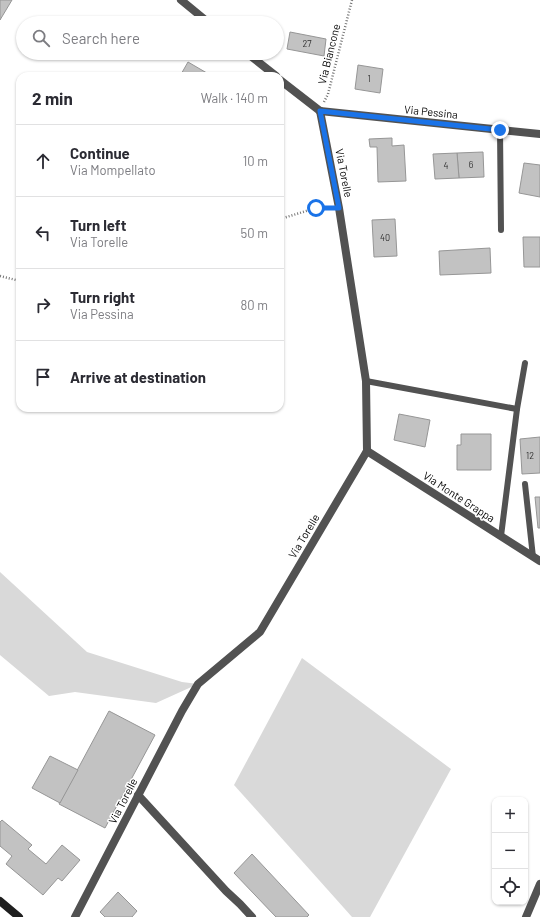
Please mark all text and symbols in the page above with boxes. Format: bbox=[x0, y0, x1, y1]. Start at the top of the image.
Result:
search box bbox=[16, 16, 284, 60]
street label: Via Biancone bbox=[315, 22, 342, 85]
icon: search bbox=[30, 27, 52, 49]
text: Search here bbox=[62, 29, 140, 47]
house number: 27 bbox=[302, 38, 312, 49]
house number: 1 bbox=[367, 73, 371, 84]
text: 2 min bbox=[32, 88, 73, 108]
text: Walk · 140 m bbox=[201, 90, 268, 106]
street label: Via Pessina bbox=[404, 102, 459, 121]
route end bbox=[491, 121, 509, 139]
text: Continue bbox=[70, 144, 130, 162]
street label: Via Torelle bbox=[333, 147, 356, 198]
icon: ahead bbox=[32, 150, 54, 172]
text: 10 m bbox=[243, 153, 268, 169]
house number: 6 bbox=[469, 159, 474, 170]
house number: 4 bbox=[444, 160, 449, 171]
text: Via Mompellato bbox=[70, 162, 156, 178]
route start bbox=[307, 199, 325, 217]
text: Turn left bbox=[70, 216, 126, 234]
icon: left bbox=[32, 222, 54, 244]
text: 50 m bbox=[241, 225, 268, 241]
house number: 40 bbox=[380, 232, 390, 243]
text: Via Torelle bbox=[70, 234, 128, 250]
text: Turn right bbox=[70, 288, 135, 306]
icon: right bbox=[32, 294, 54, 316]
text: 80 m bbox=[241, 297, 268, 313]
text: Via Pessina bbox=[70, 306, 134, 322]
icon: arrive bbox=[32, 366, 54, 388]
text: Arrive at destination bbox=[70, 368, 206, 386]
house number: 12 bbox=[526, 450, 534, 461]
street label: Via Monte Grappa bbox=[421, 469, 498, 525]
street label: Via Torelle bbox=[285, 511, 322, 560]
street label: Via Torelle bbox=[106, 776, 140, 826]
map controls bbox=[492, 797, 528, 905]
button: + bbox=[492, 797, 528, 833]
button: − bbox=[492, 833, 528, 869]
button: locate bbox=[492, 869, 528, 905]

